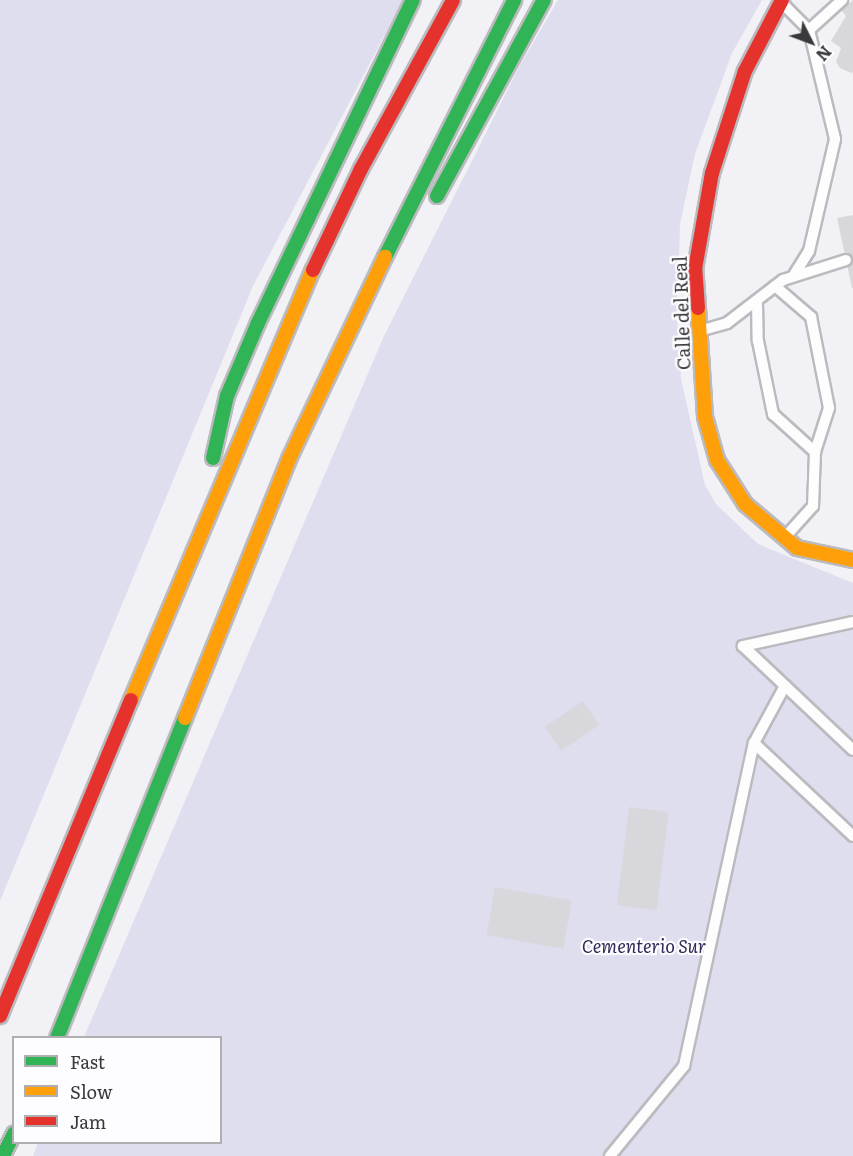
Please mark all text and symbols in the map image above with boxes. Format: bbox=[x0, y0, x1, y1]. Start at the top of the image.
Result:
north arrow bbox=[781, 12, 841, 72]
text: N bbox=[811, 41, 838, 67]
street label: Calle del Real bbox=[669, 256, 695, 370]
park label: Cementerio Sur bbox=[582, 935, 706, 957]
legend bbox=[12, 1036, 222, 1144]
text: Fast bbox=[70, 1048, 105, 1075]
text: Slow bbox=[70, 1078, 112, 1105]
text: Jam bbox=[70, 1108, 106, 1135]

